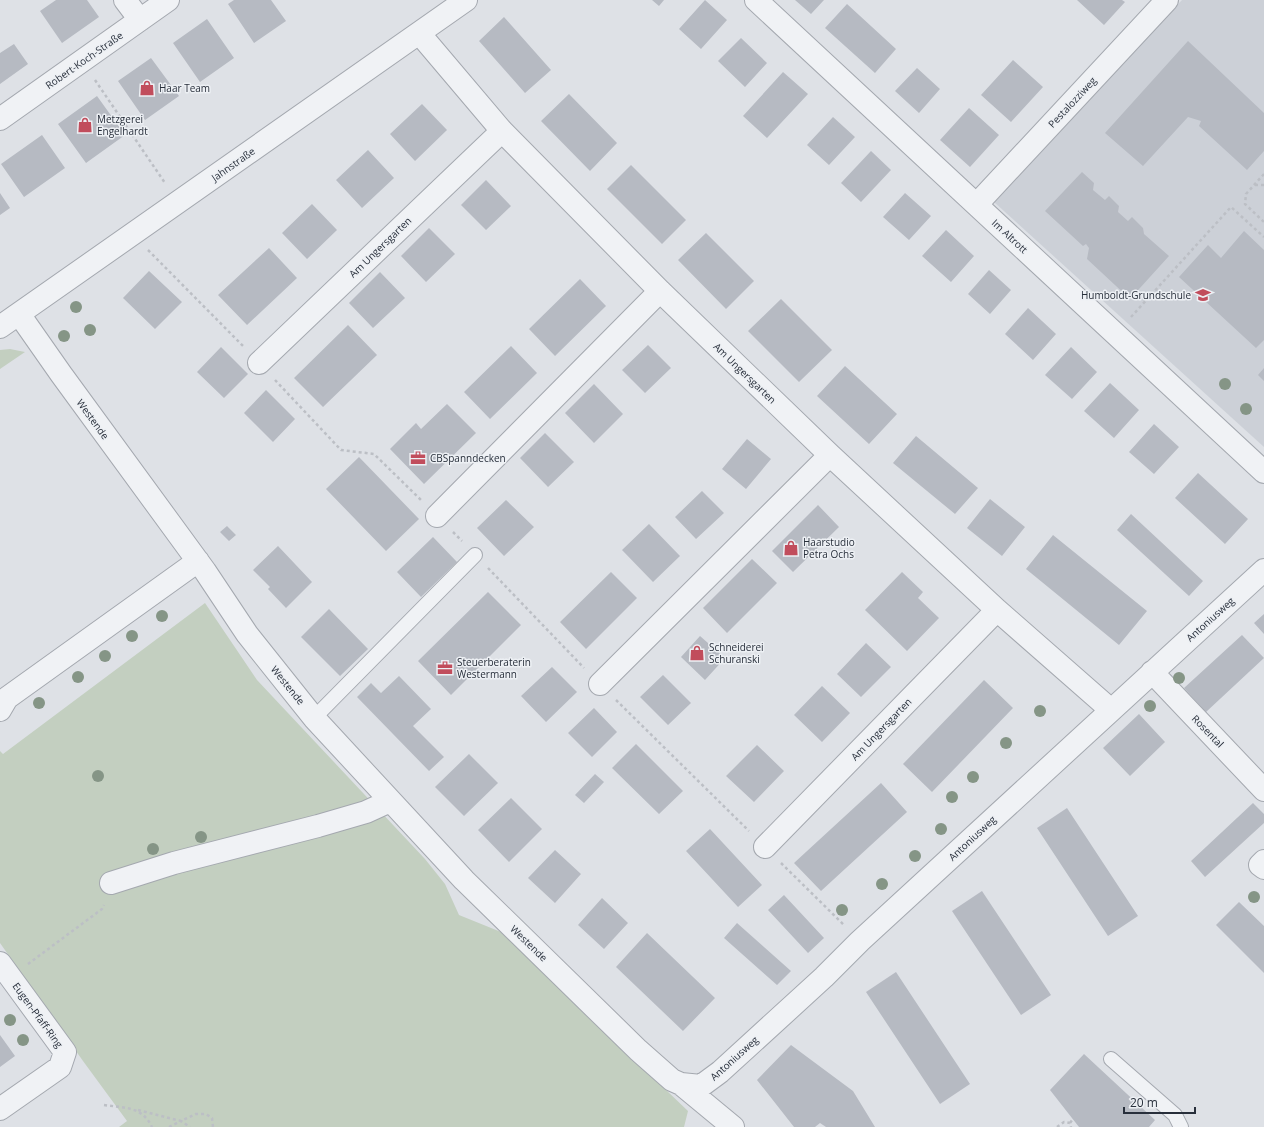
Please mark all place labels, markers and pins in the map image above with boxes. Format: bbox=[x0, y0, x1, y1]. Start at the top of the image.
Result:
shop icon: Haar Team bbox=[138, 79, 156, 97]
place label: Haar Team bbox=[159, 81, 210, 95]
place label: Metzgerei Engelhardt bbox=[97, 112, 148, 138]
shop icon: Metzgerei Engelhardt bbox=[76, 116, 94, 134]
school or university icon: Humboldt-Grundschule bbox=[1194, 286, 1212, 304]
place label: Humboldt-Grundschule bbox=[1081, 288, 1191, 302]
office icon: CBSpanndecken bbox=[409, 449, 427, 467]
place label: CBSpanndecken bbox=[430, 451, 506, 465]
place label: Haarstudio Petra Ochs bbox=[803, 535, 855, 561]
shop icon: Haarstudio Petra Ochs bbox=[782, 539, 800, 557]
place label: Schneiderei Schuranski bbox=[709, 640, 764, 666]
shop icon: Schneiderei Schuranski bbox=[688, 644, 706, 662]
place label: Steuerberaterin Westermann bbox=[457, 655, 531, 681]
office icon: Steuerberaterin Westermann bbox=[436, 659, 454, 677]

